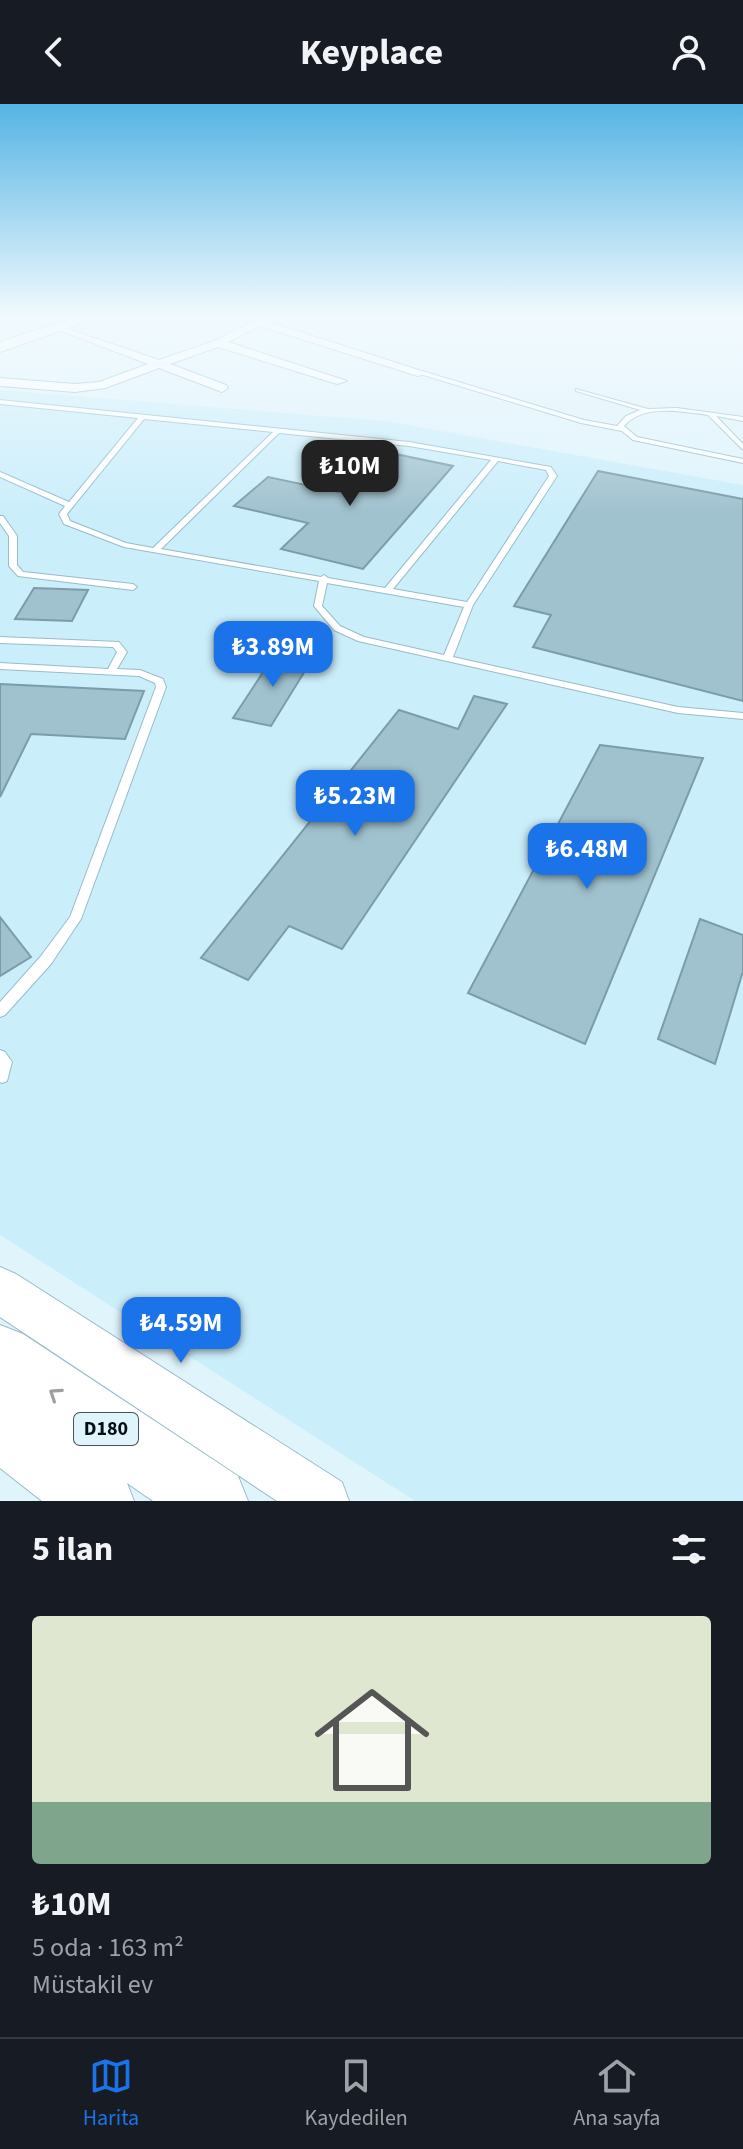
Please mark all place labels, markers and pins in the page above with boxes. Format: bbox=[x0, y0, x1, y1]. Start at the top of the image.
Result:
pin: ₺10M bbox=[303, 440, 397, 508]
pin: ₺3.89M bbox=[208, 621, 338, 689]
pin: ₺5.23M bbox=[290, 770, 420, 838]
pin: ₺6.48M bbox=[522, 823, 652, 891]
pin: ₺4.59M bbox=[116, 1297, 246, 1365]

